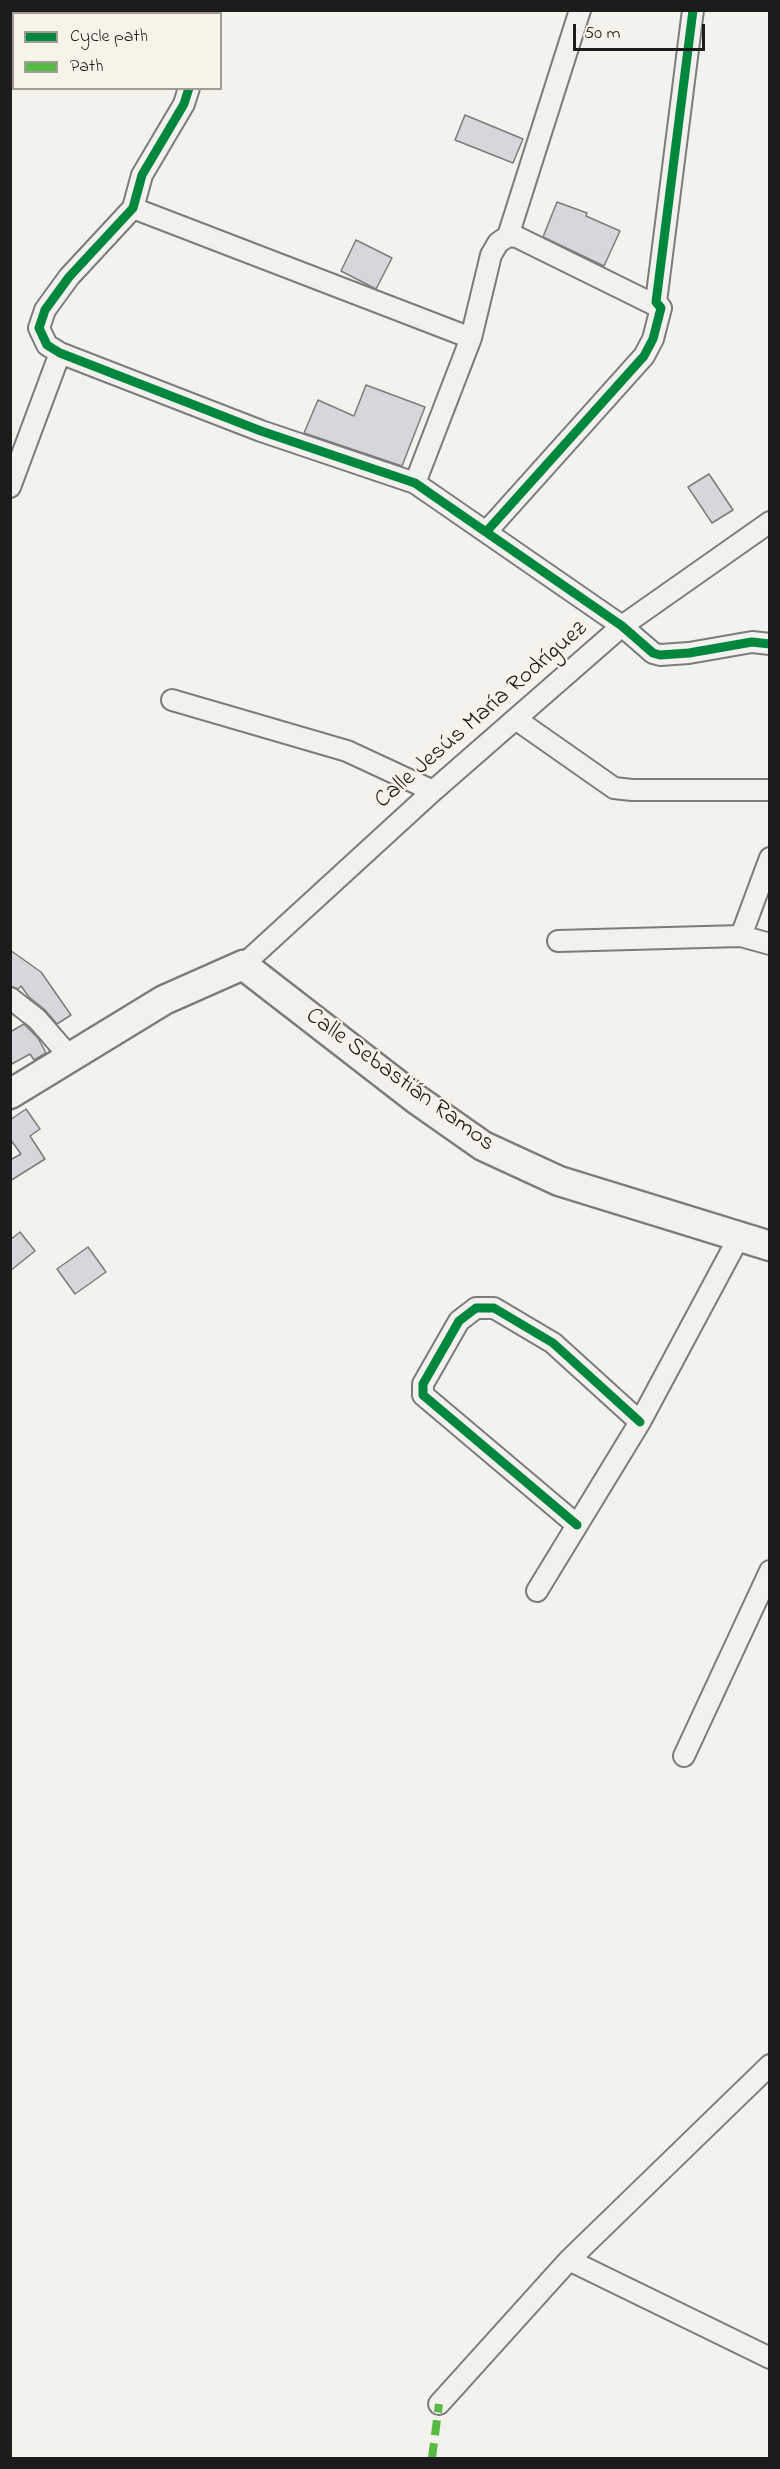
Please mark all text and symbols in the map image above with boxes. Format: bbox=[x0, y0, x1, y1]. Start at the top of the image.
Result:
legend bbox=[12, 12, 222, 90]
scale bar bbox=[576, 12, 708, 50]
text: 50 m bbox=[584, 21, 621, 47]
text: Cycle path bbox=[70, 24, 148, 50]
text: Path bbox=[70, 54, 104, 80]
street label: Calle Jesús María Rodríguez bbox=[370, 616, 594, 816]
street label: Calle Sebastián Ramos bbox=[299, 1003, 499, 1159]

